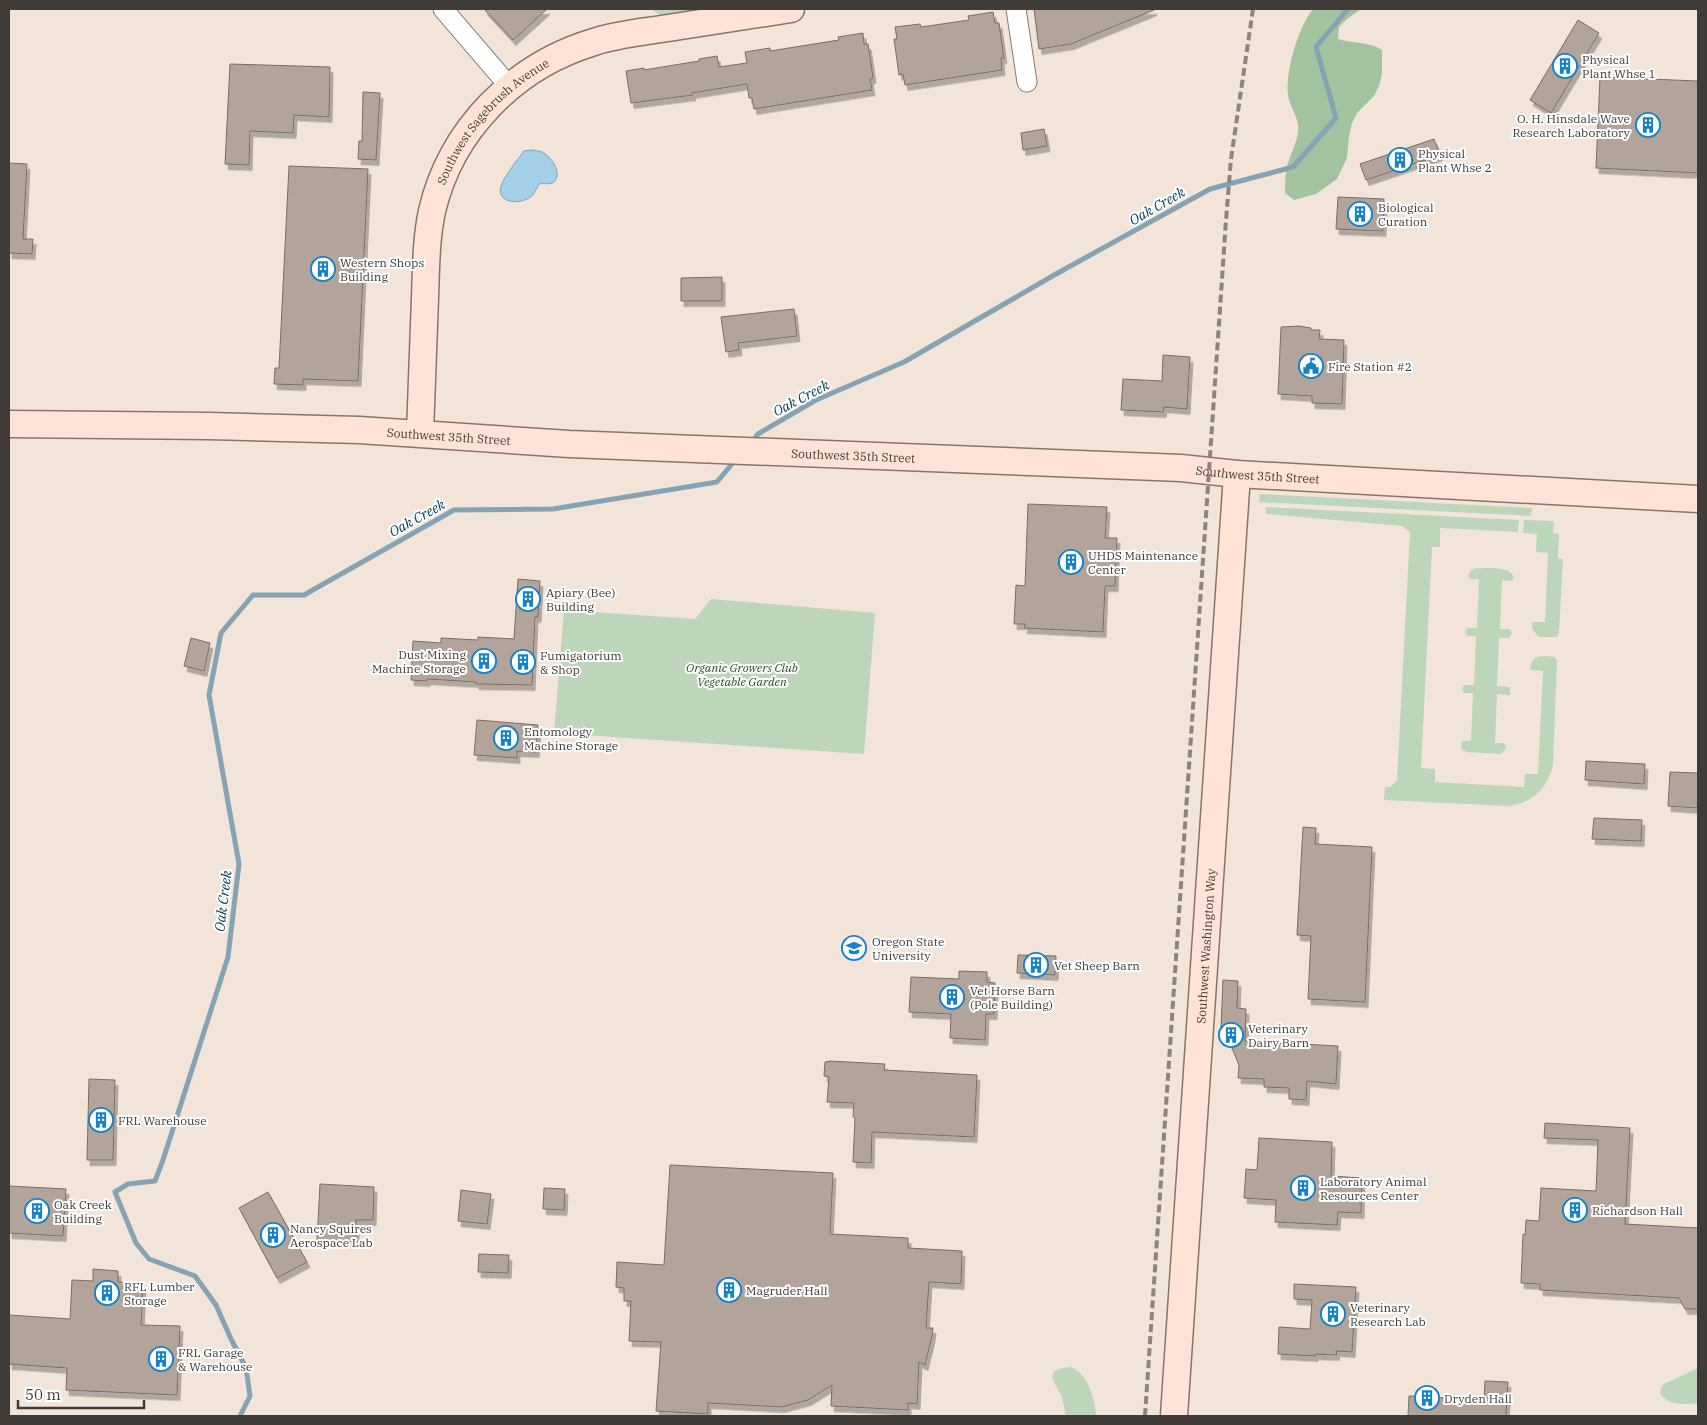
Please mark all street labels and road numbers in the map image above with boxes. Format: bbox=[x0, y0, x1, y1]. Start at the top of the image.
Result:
street label: Southwest Sagebrush Avenue bbox=[433, 55, 551, 187]
street label: Southwest 35th Street bbox=[386, 424, 511, 448]
street label: Southwest 35th Street bbox=[791, 445, 916, 465]
street label: Southwest 35th Street bbox=[1195, 462, 1320, 486]
street label: Southwest Washington Way bbox=[1193, 867, 1218, 1024]

